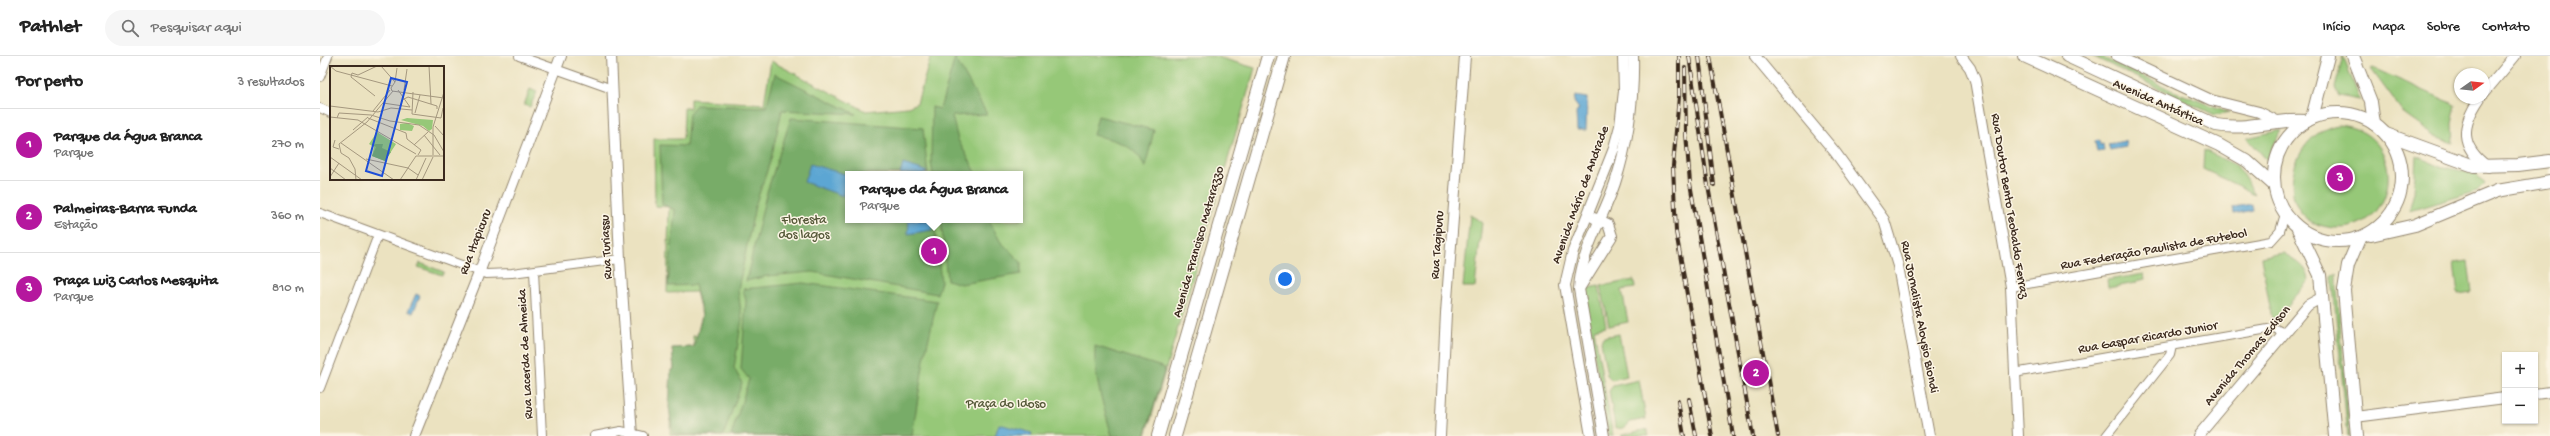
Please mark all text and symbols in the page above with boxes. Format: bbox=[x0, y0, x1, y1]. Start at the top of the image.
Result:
search box bbox=[105, 10, 385, 46]
text: Pathlet bbox=[20, 16, 81, 39]
icon: search bbox=[119, 17, 141, 39]
text: Pesquisar aqui bbox=[151, 19, 242, 37]
text: Início bbox=[2322, 19, 2351, 36]
text: Mapa bbox=[2373, 19, 2405, 36]
text: Sobre bbox=[2427, 19, 2460, 36]
text: Contato bbox=[2482, 19, 2530, 36]
inset map bbox=[330, 66, 444, 180]
north arrow bbox=[2454, 68, 2490, 104]
text: Por perto bbox=[16, 72, 83, 92]
text: 3 resultados bbox=[237, 75, 304, 90]
street label: Avenida Antártica bbox=[2110, 76, 2206, 130]
street label: Rua Doutor Bento Teobaldo Ferraz bbox=[1987, 112, 2031, 301]
street label: Avenida Mário de Andrade bbox=[1549, 124, 1613, 266]
text: Parque da Água Branca bbox=[54, 128, 202, 146]
text: 1 bbox=[26, 137, 32, 152]
text: 270 m bbox=[271, 137, 304, 152]
text: Parque bbox=[54, 146, 94, 161]
pin: 3 bbox=[2327, 163, 2353, 193]
street label: Avenida Francisco Matarazzo bbox=[1170, 164, 1228, 319]
popup bbox=[845, 171, 1023, 223]
text: Parque da Água Branca bbox=[860, 181, 1008, 199]
text: Parque bbox=[860, 199, 900, 214]
text: Palmeiras-Barra Funda bbox=[54, 200, 197, 218]
street label: Rua Itapicuru bbox=[457, 207, 495, 277]
text: 2 bbox=[26, 209, 32, 224]
text: 360 m bbox=[271, 209, 304, 224]
street label: Rua Tagipuru bbox=[1428, 210, 1448, 280]
park label: Floresta dos lagos bbox=[778, 213, 831, 243]
street label: Rua Turiassu bbox=[598, 214, 616, 280]
text: Estação bbox=[54, 218, 98, 233]
street label: Rua Federação Paulista de Futebol bbox=[2059, 226, 2249, 274]
pin: 1 bbox=[921, 236, 947, 266]
street label: Rua Jornalista Aloysio Biondi bbox=[1897, 240, 1941, 395]
your location bbox=[1275, 269, 1295, 289]
text: Praça Luiz Carlos Mesquita bbox=[54, 272, 218, 290]
text: 3 bbox=[26, 281, 32, 296]
text: 810 m bbox=[272, 281, 304, 296]
street label: Rua Lacerda de Almeida bbox=[515, 288, 537, 419]
text: Parque bbox=[54, 290, 94, 305]
street label: Avenida Thomas Edison bbox=[2202, 302, 2295, 409]
street label: Rua Gaspar Ricardo Junior bbox=[2077, 318, 2220, 358]
map controls bbox=[2502, 352, 2538, 424]
button: + bbox=[2502, 352, 2538, 388]
pin: 2 bbox=[1743, 358, 1769, 388]
button: − bbox=[2502, 388, 2538, 424]
park label: Praça do Idoso bbox=[965, 397, 1046, 412]

